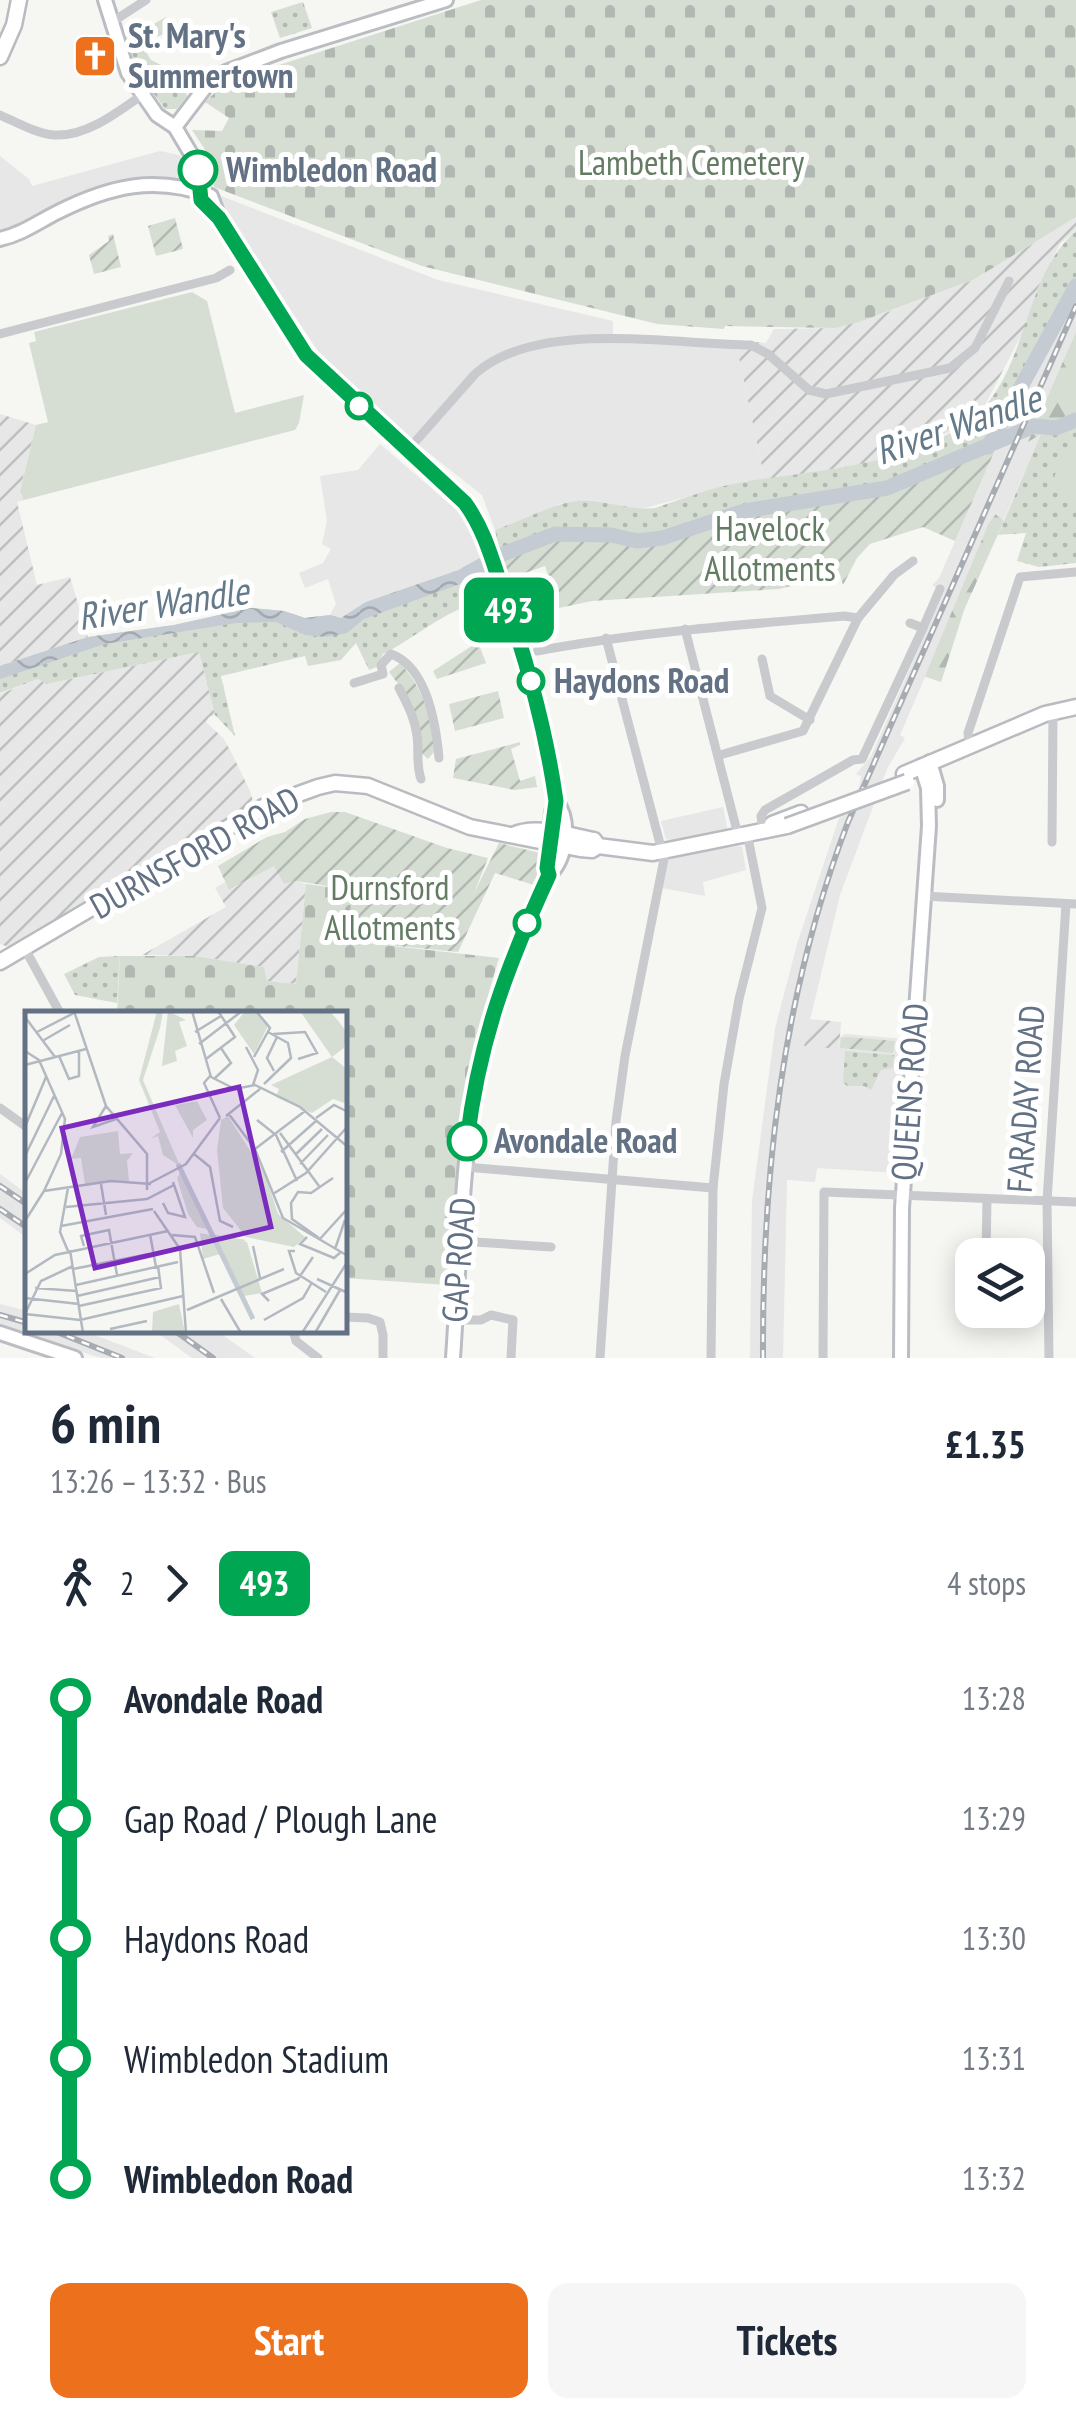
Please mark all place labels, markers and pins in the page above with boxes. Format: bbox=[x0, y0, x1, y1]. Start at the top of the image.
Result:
place label: St. Mary's Summertown bbox=[128, 12, 294, 98]
church icon: St. Mary's Summertown bbox=[72, 33, 118, 79]
place label: Wimbledon Road bbox=[225, 146, 437, 192]
marker: Wimbledon Road bbox=[179, 151, 217, 189]
unlabelled marker bbox=[346, 393, 372, 419]
place label: Haydons Road bbox=[554, 657, 729, 703]
marker: Haydons Road bbox=[518, 668, 544, 694]
unlabelled marker bbox=[514, 910, 540, 936]
place label: Avondale Road bbox=[493, 1117, 677, 1163]
marker: Avondale Road bbox=[448, 1122, 486, 1160]

